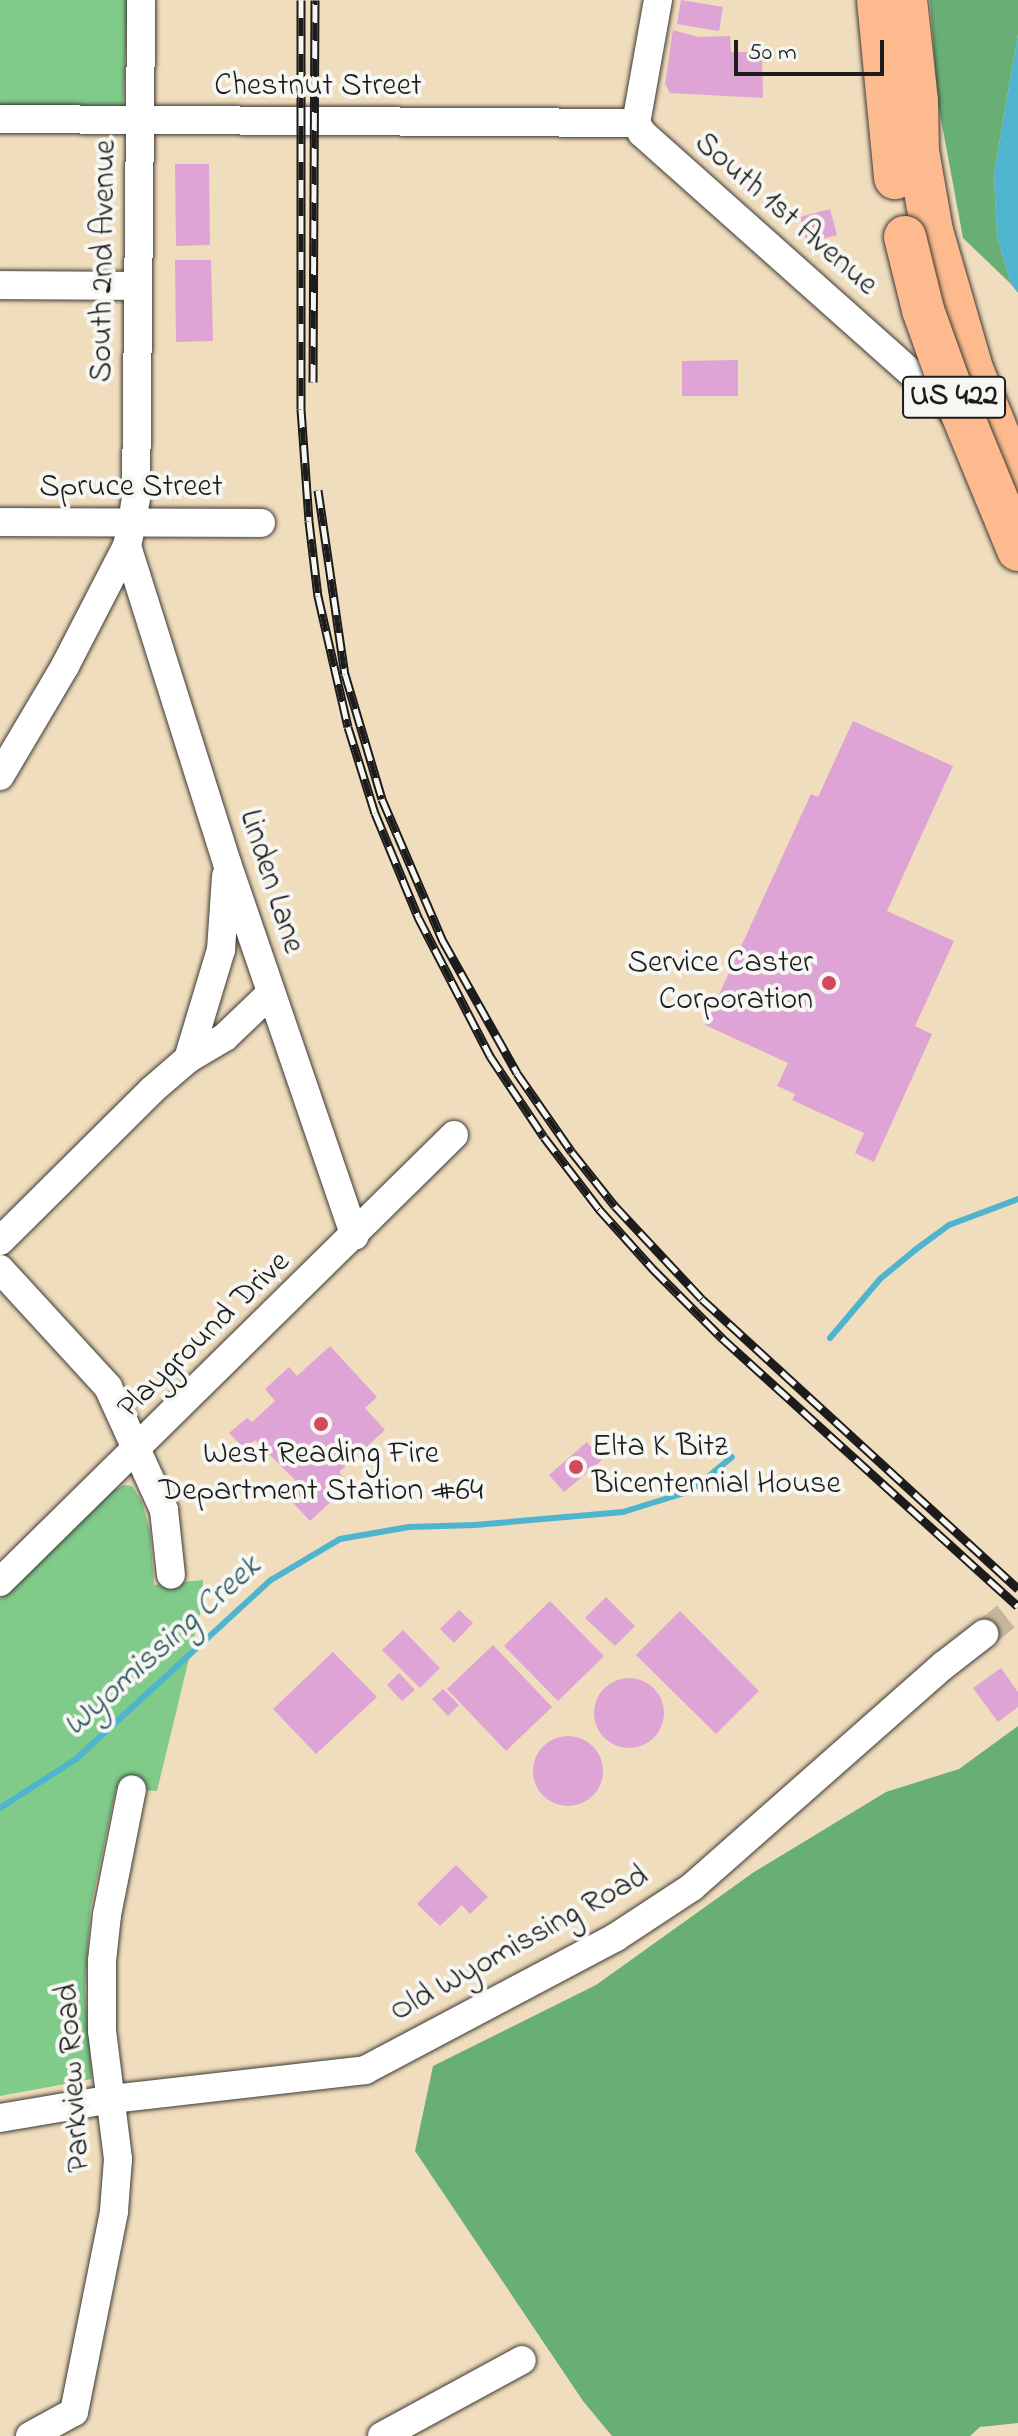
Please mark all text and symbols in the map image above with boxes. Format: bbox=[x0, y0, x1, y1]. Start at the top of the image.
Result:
scale bar bbox=[738, 24, 888, 74]
text: 50 m bbox=[748, 36, 797, 71]
street label: Chestnut Street bbox=[214, 68, 422, 106]
street label: South 1st Avenue bbox=[686, 125, 884, 305]
street label: South 2nd Avenue bbox=[84, 139, 126, 383]
road number: US 422 bbox=[902, 371, 1006, 423]
street label: Spruce Street bbox=[39, 469, 223, 507]
street label: Linden Lane bbox=[229, 805, 311, 959]
place label: Service Caster Corporation bbox=[627, 946, 813, 1021]
marker: Service Caster Corporation bbox=[820, 974, 838, 992]
street label: Playground Drive bbox=[111, 1244, 299, 1428]
marker: West Reading Fire Department Station #64 bbox=[312, 1415, 330, 1433]
place label: Elta K Bitz Bicentennial House bbox=[592, 1430, 841, 1505]
place label: West Reading Fire Department Station #64 bbox=[159, 1437, 483, 1512]
marker: Elta K Bitz Bicentennial House bbox=[567, 1458, 585, 1476]
water label: Wyomissing Creek bbox=[56, 1547, 270, 1747]
street label: Old Wyomissing Road bbox=[384, 1858, 656, 2032]
street label: Parkview Road bbox=[49, 1982, 101, 2174]

